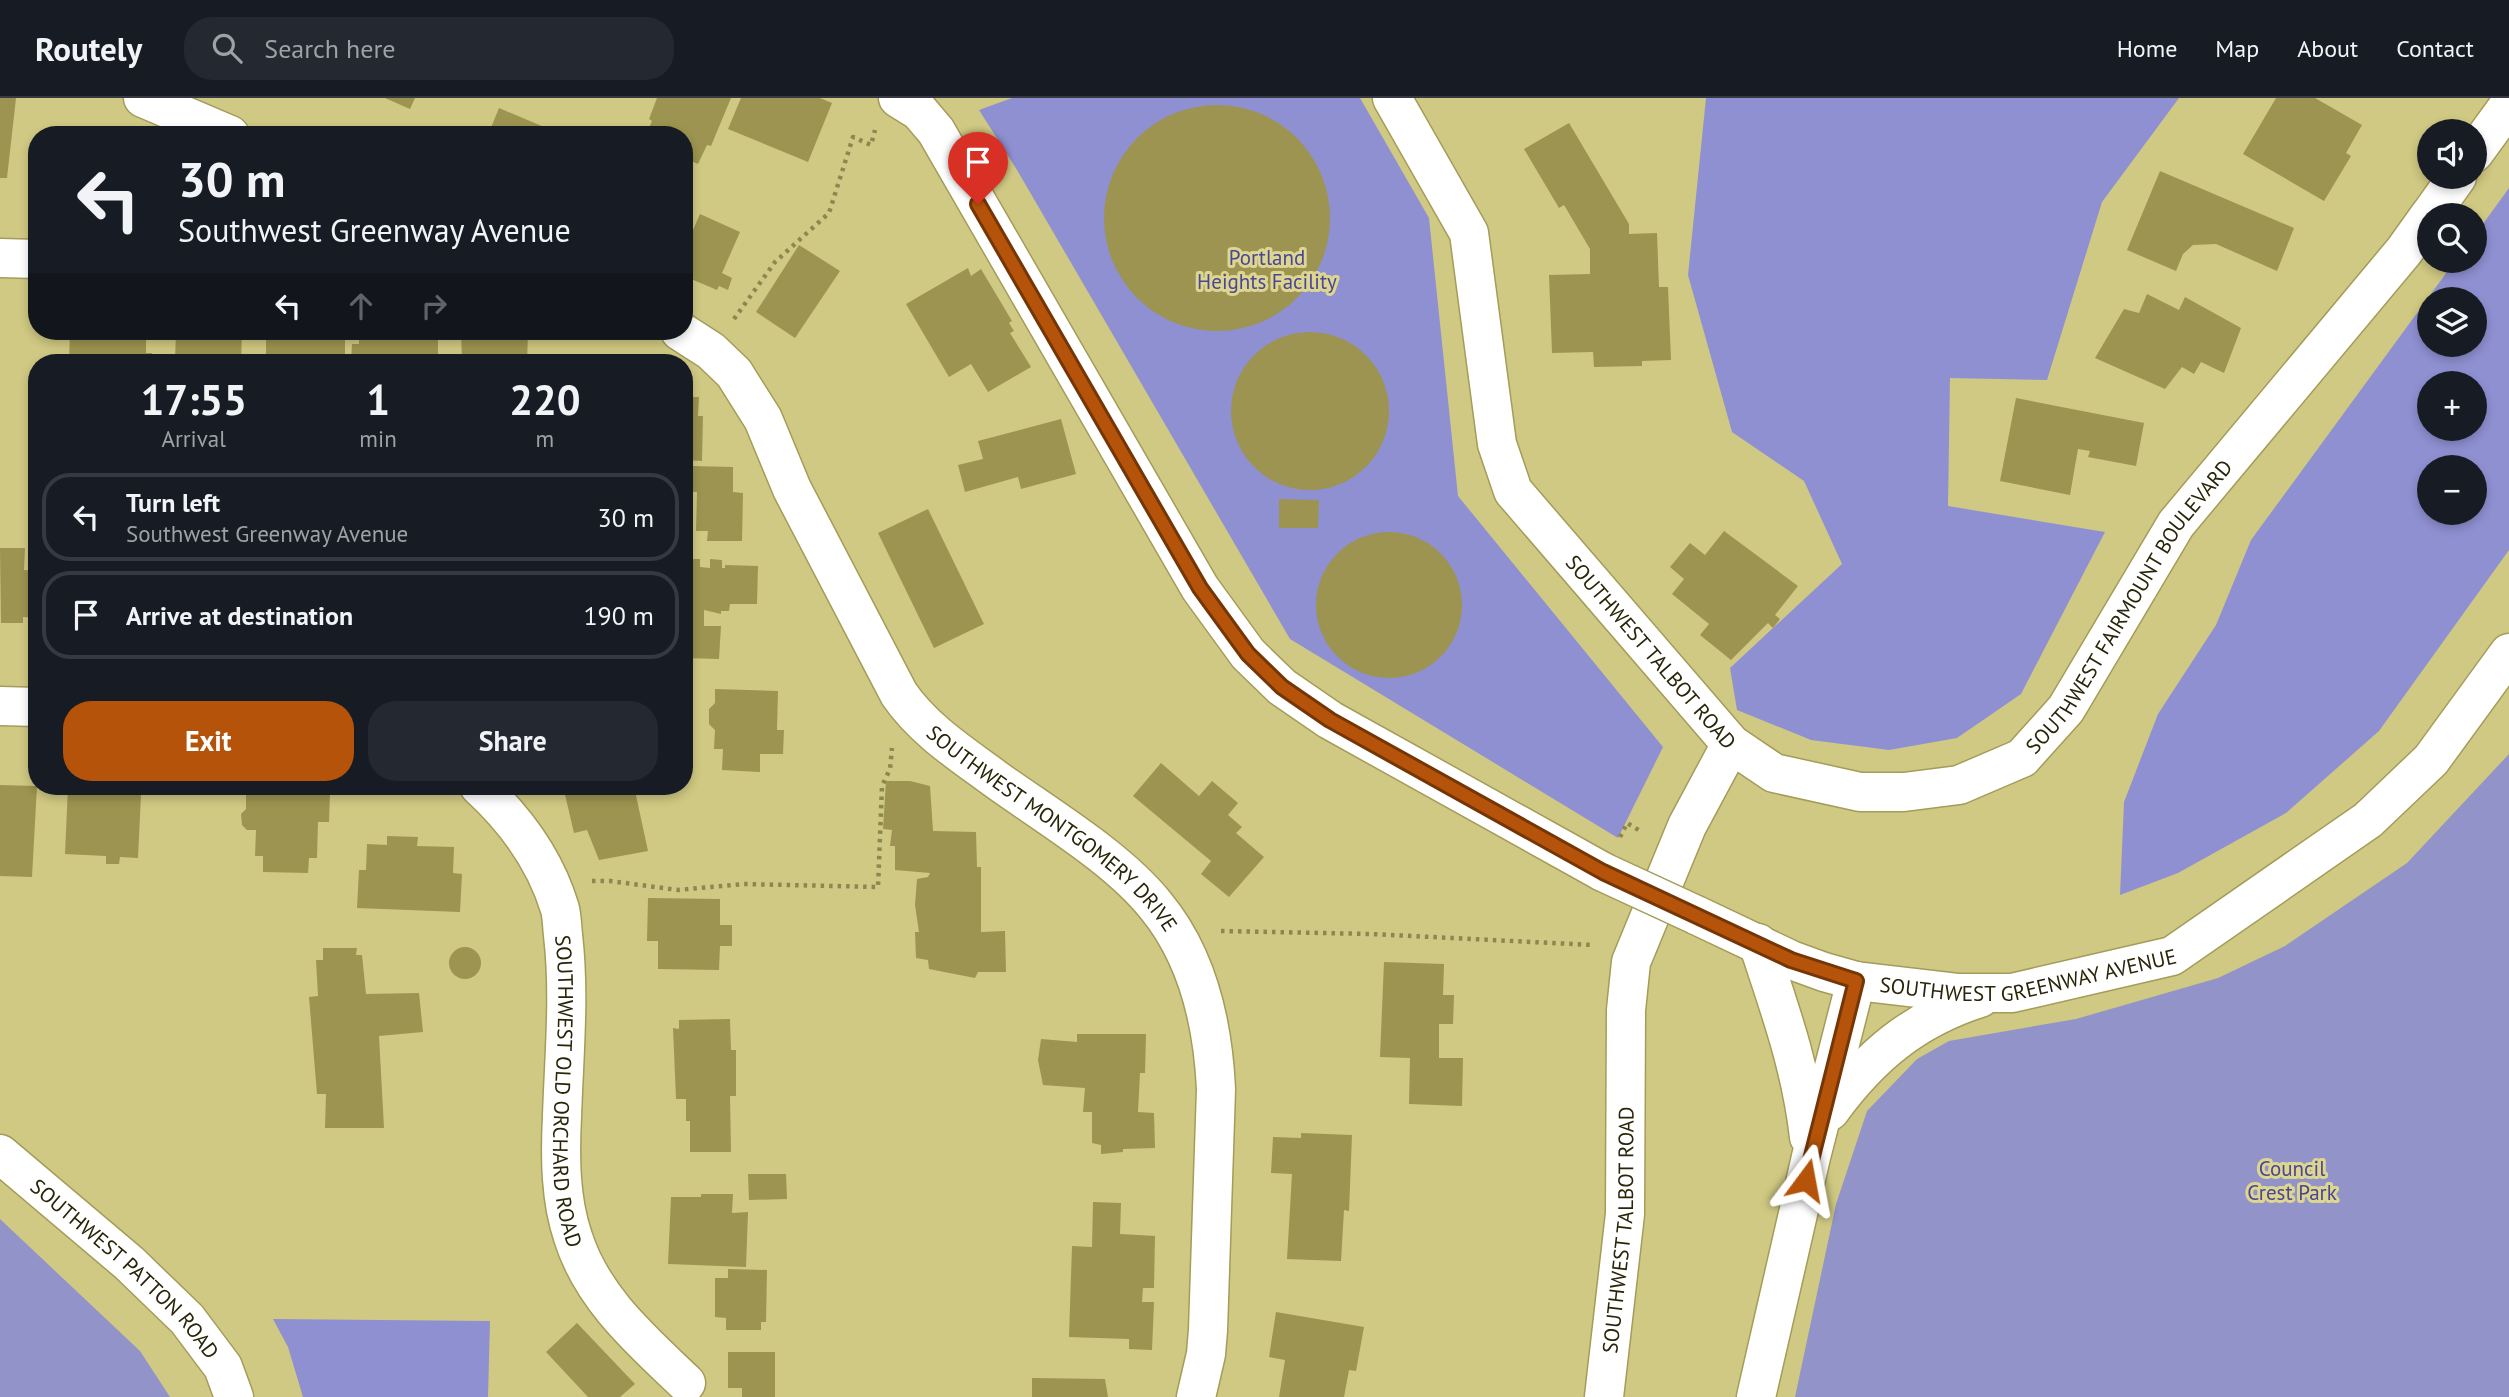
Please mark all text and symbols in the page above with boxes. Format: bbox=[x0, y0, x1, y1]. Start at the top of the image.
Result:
search box bbox=[184, 17, 674, 80]
text: Routely bbox=[35, 27, 142, 70]
icon: search bbox=[208, 29, 246, 67]
text: Search here bbox=[264, 32, 395, 65]
text: Home bbox=[2117, 33, 2177, 64]
text: Map bbox=[2215, 33, 2259, 64]
text: About bbox=[2297, 33, 2358, 64]
text: Contact bbox=[2396, 33, 2474, 64]
map controls bbox=[2417, 119, 2487, 525]
button: sound bbox=[2417, 119, 2487, 189]
pin bbox=[948, 132, 1008, 204]
icon: arrive bbox=[959, 143, 997, 181]
text: 30 m bbox=[178, 147, 285, 211]
icon: left bbox=[63, 154, 154, 245]
button: search bbox=[2417, 203, 2487, 273]
text: Southwest Greenway Avenue bbox=[178, 209, 571, 251]
park label: Portland Heights Facility bbox=[1197, 244, 1337, 295]
icon: left bbox=[269, 287, 307, 325]
icon: ahead bbox=[342, 287, 380, 325]
icon: right bbox=[415, 287, 453, 325]
button: layers bbox=[2417, 287, 2487, 357]
button: + bbox=[2417, 371, 2487, 441]
text: 17:55 bbox=[140, 372, 247, 427]
text: 1 bbox=[366, 372, 390, 427]
text: 220 bbox=[509, 372, 581, 427]
text: Arrival bbox=[161, 424, 226, 453]
text: min bbox=[359, 424, 397, 453]
text: m bbox=[536, 424, 554, 453]
street label: SOUTHWEST FAIRMOUNT BOULEVARD bbox=[2019, 454, 2238, 759]
button: − bbox=[2417, 455, 2487, 525]
text: Turn left bbox=[126, 486, 220, 519]
icon: left bbox=[67, 498, 105, 536]
text: 30 m bbox=[598, 501, 654, 534]
text: Southwest Greenway Avenue bbox=[126, 519, 408, 548]
street label: SOUTHWEST TALBOT ROAD bbox=[1560, 549, 1742, 754]
icon: arrive bbox=[67, 596, 105, 634]
text: Arrive at destination bbox=[126, 599, 353, 632]
text: 190 m bbox=[583, 599, 654, 632]
button: Exit bbox=[63, 701, 354, 781]
button: Share bbox=[368, 701, 658, 781]
street label: SOUTHWEST MONTGOMERY DRIVE bbox=[921, 719, 1184, 936]
street label: SOUTHWEST OLD ORCHARD ROAD bbox=[547, 934, 589, 1251]
street label: SOUTHWEST GREENWAY AVENUE bbox=[1878, 942, 2179, 1007]
street label: SOUTHWEST TALBOT ROAD bbox=[1596, 1106, 1639, 1355]
position arrow bbox=[1769, 1143, 1843, 1217]
park label: Council Crest Park bbox=[2247, 1155, 2337, 1206]
street label: SOUTHWEST PATTON ROAD bbox=[25, 1172, 225, 1364]

